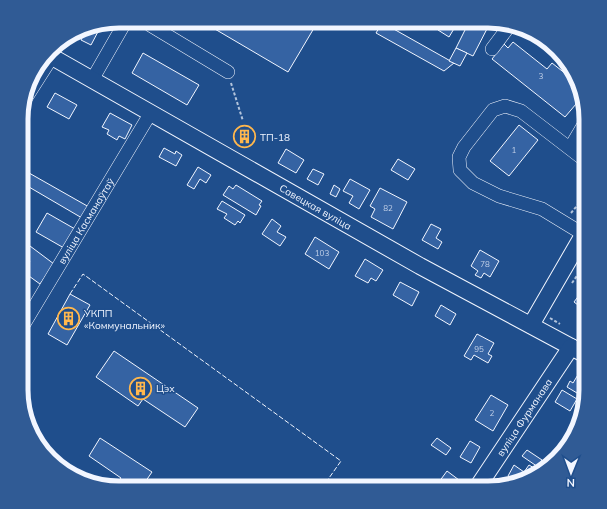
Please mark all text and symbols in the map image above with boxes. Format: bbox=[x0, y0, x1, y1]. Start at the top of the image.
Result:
house number: 3 bbox=[539, 71, 544, 81]
building icon: ТП-18 bbox=[232, 124, 258, 150]
place label: ТП-18 bbox=[260, 131, 290, 144]
house number: 1 bbox=[512, 145, 517, 155]
street label: вуліца Касманаўтаў bbox=[55, 175, 117, 267]
street label: Савецкая вуліца bbox=[277, 181, 354, 233]
house number: 82 bbox=[383, 203, 393, 213]
house number: 103 bbox=[315, 248, 329, 258]
house number: 78 bbox=[480, 259, 490, 269]
building icon: УКПП «Коммунальник» bbox=[56, 306, 82, 332]
place label: УКПП «Коммунальник» bbox=[83, 307, 165, 332]
house number: 95 bbox=[474, 344, 484, 354]
building icon: Цэх bbox=[127, 375, 153, 401]
street label: вуліца Фурманава bbox=[494, 376, 555, 459]
place label: Цэх bbox=[156, 382, 175, 395]
house number: 2 bbox=[490, 408, 495, 418]
north arrow bbox=[551, 453, 591, 493]
text: N bbox=[567, 476, 575, 490]

